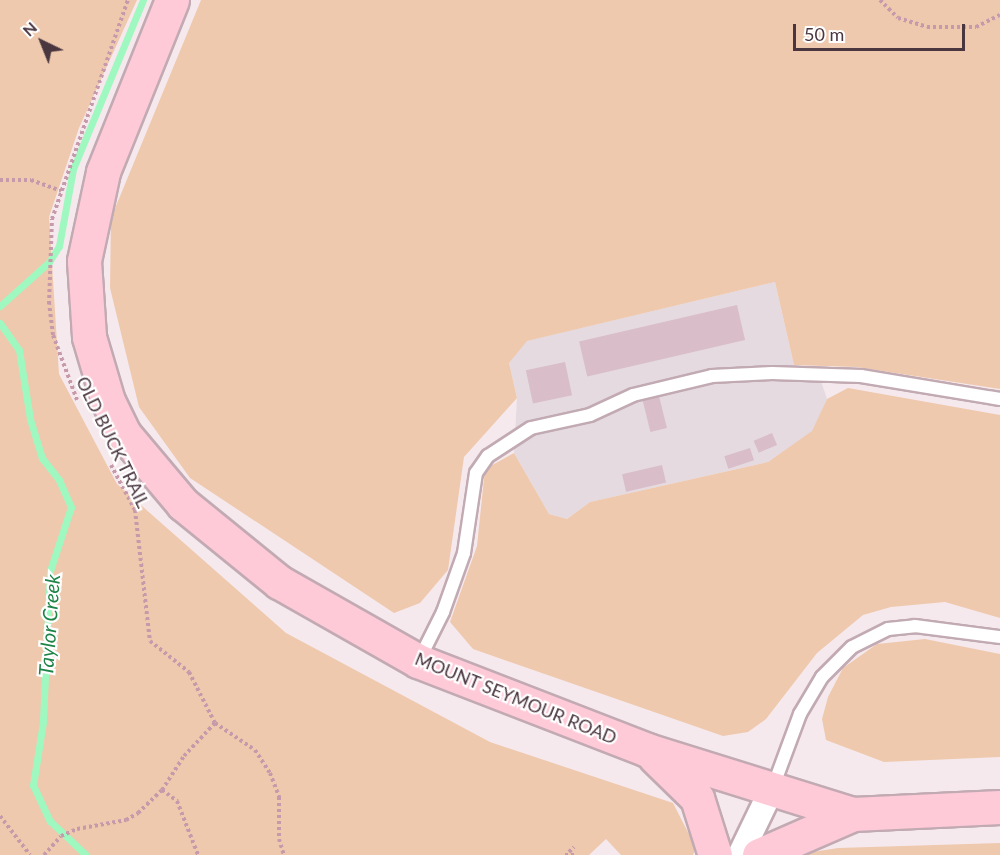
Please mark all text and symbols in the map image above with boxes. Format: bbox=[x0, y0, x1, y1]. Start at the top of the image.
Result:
north arrow bbox=[12, 12, 72, 72]
scale bar bbox=[796, 12, 968, 50]
text: N bbox=[18, 17, 40, 40]
text: 50 m bbox=[804, 23, 844, 45]
street label: OLD BUCK TRAIL bbox=[72, 373, 154, 511]
water label: Taylor Creek bbox=[33, 573, 65, 677]
street label: MOUNT SEYMOUR ROAD bbox=[412, 648, 620, 748]

